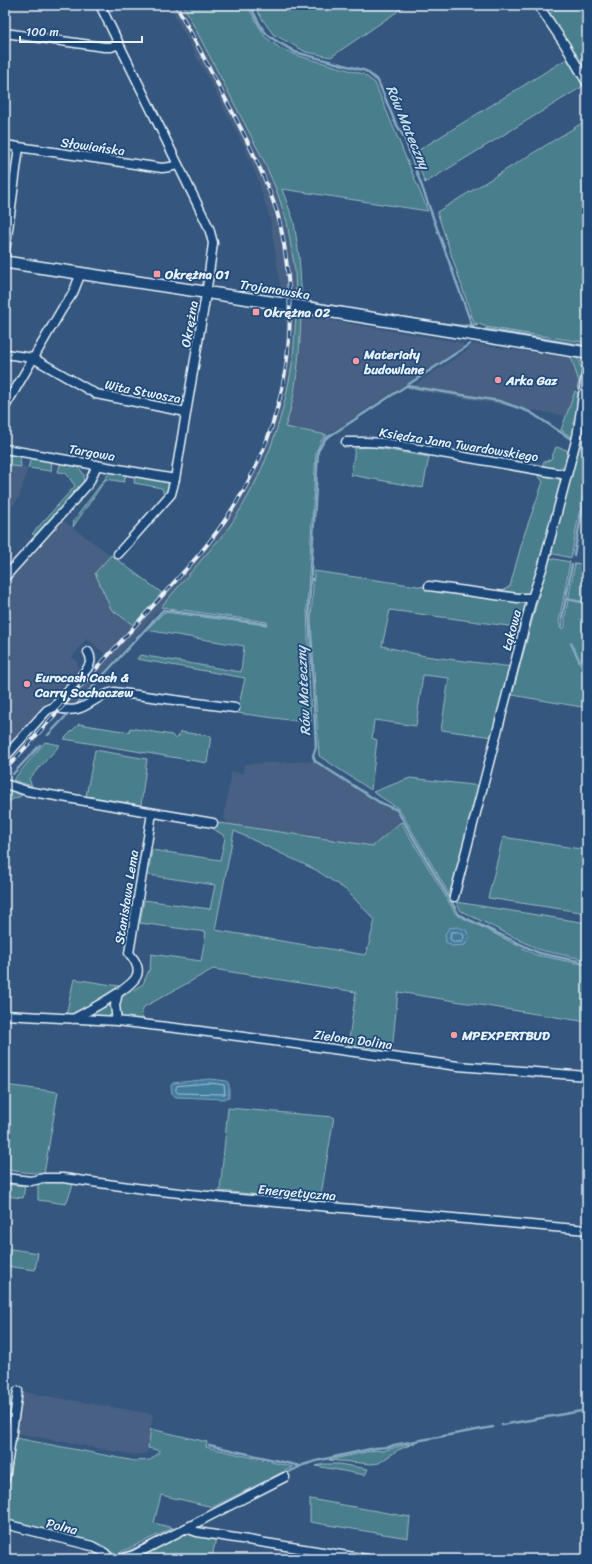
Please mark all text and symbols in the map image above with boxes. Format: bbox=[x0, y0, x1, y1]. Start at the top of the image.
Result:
scale bar bbox=[20, 18, 142, 44]
text: 100 m bbox=[26, 21, 59, 43]
water label: Rów Mateczny bbox=[379, 81, 437, 175]
street label: Słowiańska bbox=[59, 131, 127, 162]
place label: Okrężna 01 bbox=[164, 263, 230, 286]
marker: Okrężna 01 bbox=[152, 269, 162, 279]
street label: Trojanowska bbox=[238, 273, 312, 306]
street label: Okrężna bbox=[174, 298, 205, 349]
place label: Okrężna 02 bbox=[263, 301, 331, 324]
marker: Okrężna 02 bbox=[251, 307, 261, 317]
place label: Materiały budowlane bbox=[363, 343, 425, 381]
marker: Materiały budowlane bbox=[351, 356, 361, 366]
place label: Arka Gaz bbox=[505, 369, 558, 392]
street label: Wita Stwosza bbox=[103, 373, 183, 410]
marker: Arka Gaz bbox=[493, 375, 503, 385]
street label: Księdza Jana Twardowskiego bbox=[378, 421, 541, 469]
street label: Targowa bbox=[67, 437, 117, 468]
street label: Łąkowa bbox=[495, 607, 528, 653]
water label: Rów Mateczny bbox=[289, 644, 318, 736]
place label: Eurocash Cash & Carry Sochaczew bbox=[34, 666, 134, 704]
marker: Eurocash Cash & Carry Sochaczew bbox=[22, 679, 32, 689]
street label: Stanisława Lema bbox=[108, 848, 145, 946]
street label: Zielona Dolina bbox=[312, 1023, 394, 1056]
place label: MPEXPERTBUD bbox=[461, 1024, 550, 1047]
marker: MPEXPERTBUD bbox=[449, 1030, 459, 1040]
street label: Energetyczna bbox=[257, 1178, 337, 1207]
street label: Polna bbox=[44, 1511, 81, 1542]

